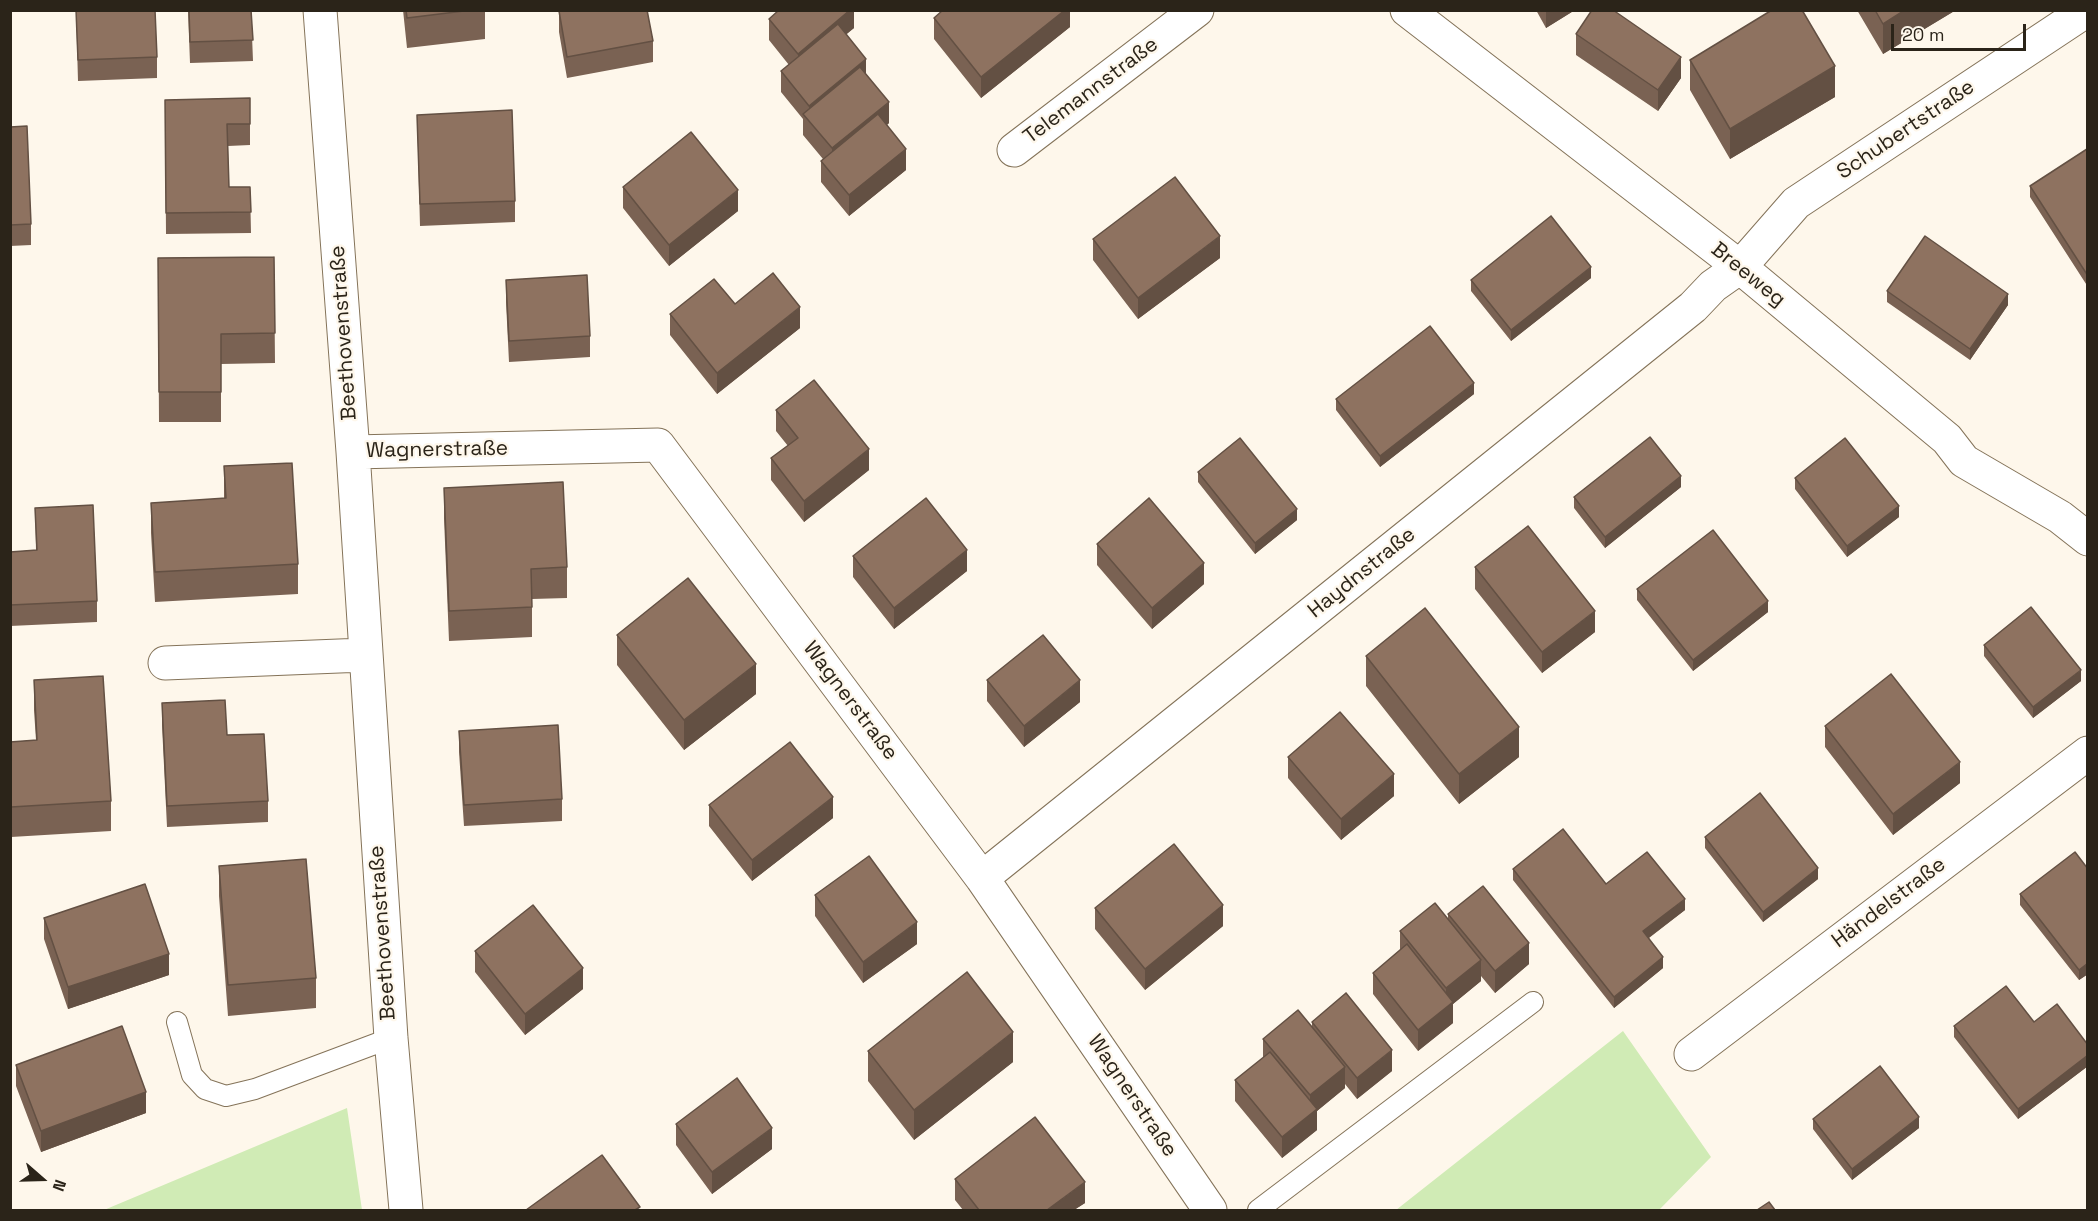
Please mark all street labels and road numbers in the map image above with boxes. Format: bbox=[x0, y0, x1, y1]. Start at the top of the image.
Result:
street label: Telemannstraße bbox=[1019, 32, 1163, 150]
street label: Schubertstraße bbox=[1833, 75, 1979, 185]
street label: Breeweg bbox=[1706, 237, 1790, 313]
street label: Beethovenstraße bbox=[325, 245, 363, 421]
street label: Wagnerstraße bbox=[366, 436, 508, 464]
street label: Haydnstraße bbox=[1303, 522, 1421, 624]
street label: Wagnerstraße bbox=[797, 637, 903, 765]
street label: Beethovenstraße bbox=[364, 845, 402, 1021]
street label: Händelstraße bbox=[1827, 852, 1951, 954]
street label: Wagnerstraße bbox=[1082, 1030, 1182, 1162]

